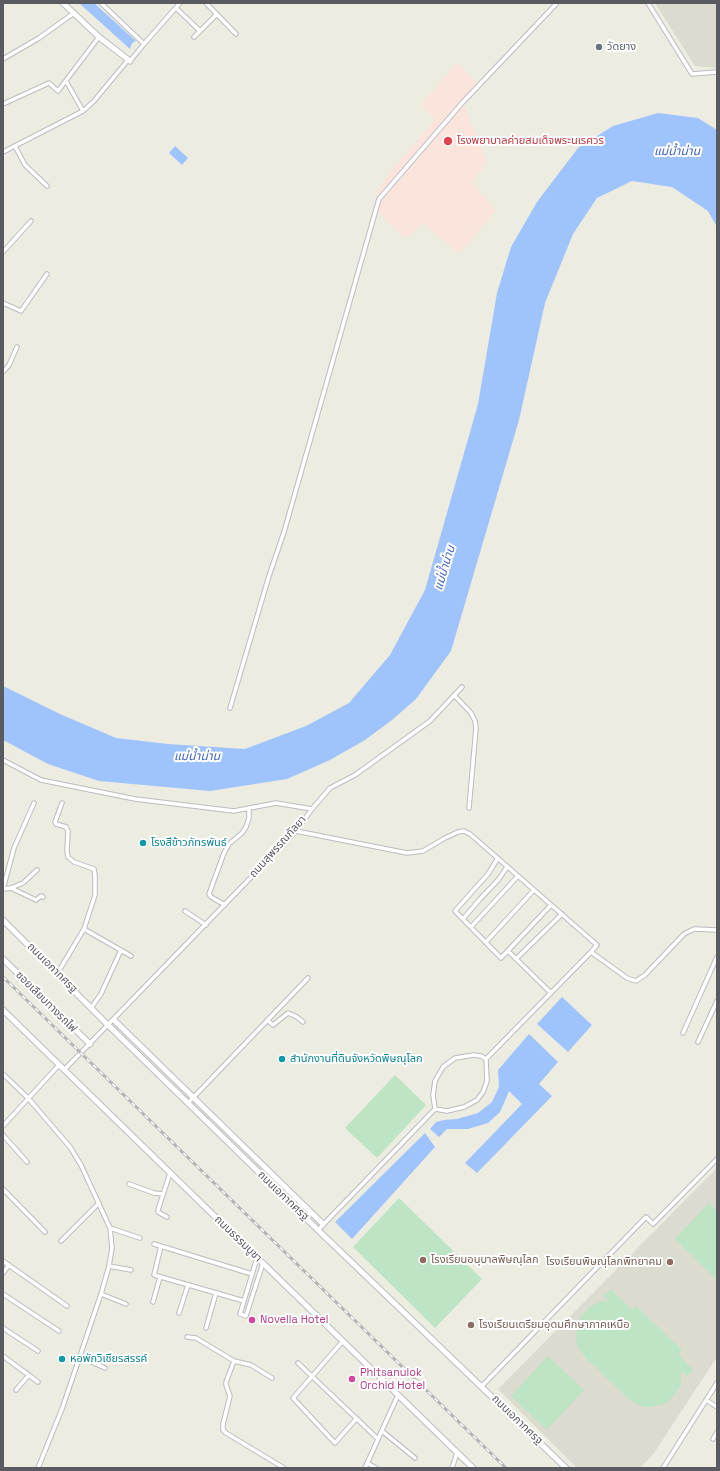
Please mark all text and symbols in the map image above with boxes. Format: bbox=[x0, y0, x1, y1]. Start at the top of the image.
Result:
place label: วัดยาง bbox=[607, 40, 636, 54]
marker: วัดยาง bbox=[594, 42, 604, 52]
place label: โรงพยาบาลค่ายสมเด็จพระนเรศวร bbox=[457, 134, 604, 148]
marker: โรงพยาบาลค่ายสมเด็จพระนเรศวร bbox=[442, 135, 454, 147]
water label: แม่น้ำน่าน bbox=[654, 145, 700, 159]
water label: แม่น้ำน่าน bbox=[431, 544, 459, 592]
water label: แม่น้ำน่าน bbox=[174, 750, 220, 764]
street label: ถนนสุพรรณกัลยา bbox=[247, 813, 309, 881]
place label: โรงสีข้าวภัทรพันธ์ bbox=[151, 836, 227, 850]
marker: โรงสีข้าวภัทรพันธ์ bbox=[138, 838, 148, 848]
street label: ถนนเอกาทศรฐ bbox=[24, 940, 80, 996]
street label: ซอยเลียบทางรถไฟ bbox=[13, 969, 79, 1035]
place label: สำนักงานที่ดินจังหวัดพิษณุโลก bbox=[290, 1052, 423, 1066]
marker: สำนักงานที่ดินจังหวัดพิษณุโลก bbox=[277, 1054, 287, 1064]
street label: ถนนเอกาทศรฐ bbox=[255, 1168, 311, 1224]
street label: ถนนธรรมบูชา bbox=[212, 1213, 264, 1265]
place label: โรงเรียนอนุบาลพิษณุโลก bbox=[431, 1253, 539, 1267]
marker: โรงเรียนอนุบาลพิษณุโลก bbox=[418, 1255, 428, 1265]
place label: โรงเรียนพิษณุโลกพิทยาคม bbox=[546, 1255, 662, 1269]
marker: โรงเรียนพิษณุโลกพิทยาคม bbox=[665, 1257, 675, 1267]
place label: Novella Hotel bbox=[260, 1313, 329, 1327]
marker: Novella Hotel bbox=[247, 1315, 257, 1325]
place label: โรงเรียนเตรียมอุดมศึกษาภาคเหนือ bbox=[479, 1318, 630, 1332]
marker: โรงเรียนเตรียมอุดมศึกษาภาคเหนือ bbox=[466, 1320, 476, 1330]
place label: หอพักวิเชียรสรรค์ bbox=[70, 1352, 147, 1366]
marker: หอพักวิเชียรสรรค์ bbox=[57, 1354, 67, 1364]
place label: Phitsanulok Orchid Hotel bbox=[360, 1366, 425, 1392]
marker: Phitsanulok Orchid Hotel bbox=[347, 1374, 357, 1384]
street label: ถนนเอกาทศรฐ bbox=[489, 1392, 545, 1448]

